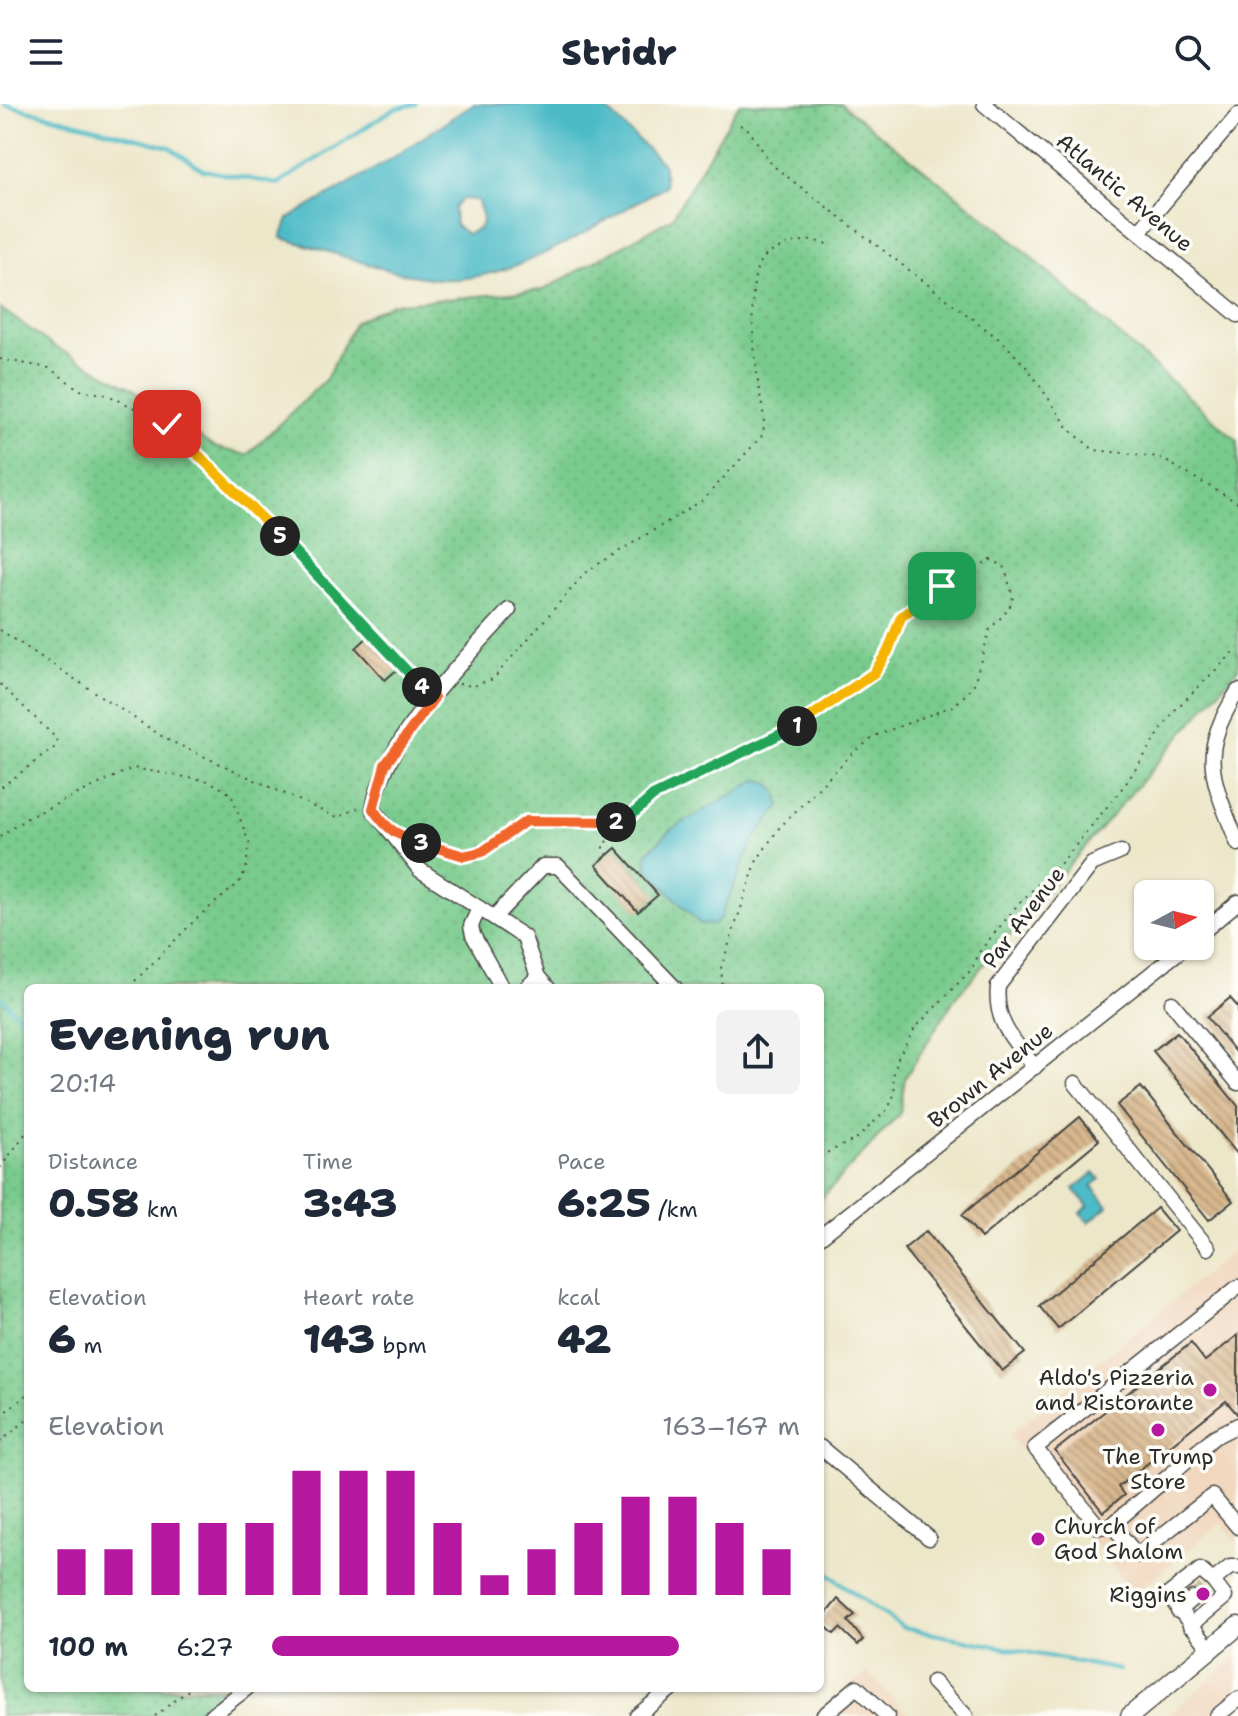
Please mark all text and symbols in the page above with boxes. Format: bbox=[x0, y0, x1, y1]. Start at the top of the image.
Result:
text: Stridr bbox=[561, 28, 677, 77]
icon: menu bbox=[24, 30, 68, 74]
icon: search bbox=[1170, 30, 1214, 74]
street label: Atlantic Avenue bbox=[1050, 127, 1199, 258]
pin bbox=[133, 390, 201, 458]
icon: check bbox=[145, 402, 189, 446]
pin: 5 bbox=[260, 516, 300, 556]
text: 5 bbox=[273, 521, 287, 550]
pin bbox=[908, 552, 976, 620]
icon: arrive bbox=[920, 564, 964, 608]
pin: 4 bbox=[402, 667, 442, 707]
text: 4 bbox=[414, 672, 430, 701]
pin: 1 bbox=[777, 706, 817, 746]
text: 1 bbox=[792, 711, 802, 740]
pin: 2 bbox=[596, 802, 636, 842]
text: 2 bbox=[608, 807, 624, 836]
pin: 3 bbox=[401, 823, 441, 863]
text: 3 bbox=[413, 828, 429, 857]
street label: Par Avenue bbox=[976, 860, 1071, 974]
north arrow bbox=[1134, 880, 1214, 960]
map controls bbox=[1134, 880, 1214, 960]
text: Evening run bbox=[48, 1005, 330, 1064]
button: share bbox=[716, 1010, 800, 1094]
street label: Brown Avenue bbox=[922, 1016, 1059, 1135]
text: 20:14 bbox=[48, 1065, 116, 1100]
text: Distance bbox=[48, 1147, 138, 1176]
text: Time bbox=[303, 1147, 353, 1176]
text: Pace bbox=[557, 1147, 606, 1176]
text: 0.58 bbox=[48, 1176, 139, 1230]
text: 3:43 bbox=[303, 1176, 397, 1230]
text: 6:25 bbox=[557, 1176, 651, 1230]
text: km bbox=[139, 1195, 178, 1224]
text: /km bbox=[651, 1195, 698, 1224]
text: Elevation bbox=[48, 1283, 146, 1312]
text: Heart rate bbox=[303, 1283, 415, 1312]
text: kcal bbox=[557, 1283, 600, 1312]
text: 6 bbox=[48, 1312, 76, 1366]
text: 143 bbox=[303, 1312, 375, 1366]
text: 42 bbox=[557, 1312, 611, 1366]
text: m bbox=[76, 1331, 102, 1360]
text: bpm bbox=[375, 1331, 427, 1360]
place label: Aldo's Pizzeria and Ristorante bbox=[1035, 1363, 1194, 1417]
marker: Aldo's Pizzeria and Ristorante bbox=[1201, 1381, 1219, 1399]
text: Elevation bbox=[48, 1408, 164, 1443]
text: 163–167 m bbox=[662, 1408, 800, 1443]
marker: The Trump Store bbox=[1149, 1421, 1167, 1439]
place label: The Trump Store bbox=[1102, 1442, 1214, 1496]
place label: Church of God Shalom bbox=[1054, 1512, 1183, 1566]
marker: Church of God Shalom bbox=[1029, 1530, 1047, 1548]
place label: Riggins bbox=[1109, 1580, 1187, 1609]
marker: Riggins bbox=[1194, 1585, 1212, 1603]
text: 100 m bbox=[48, 1629, 128, 1664]
text: 6:27 bbox=[176, 1629, 234, 1664]

